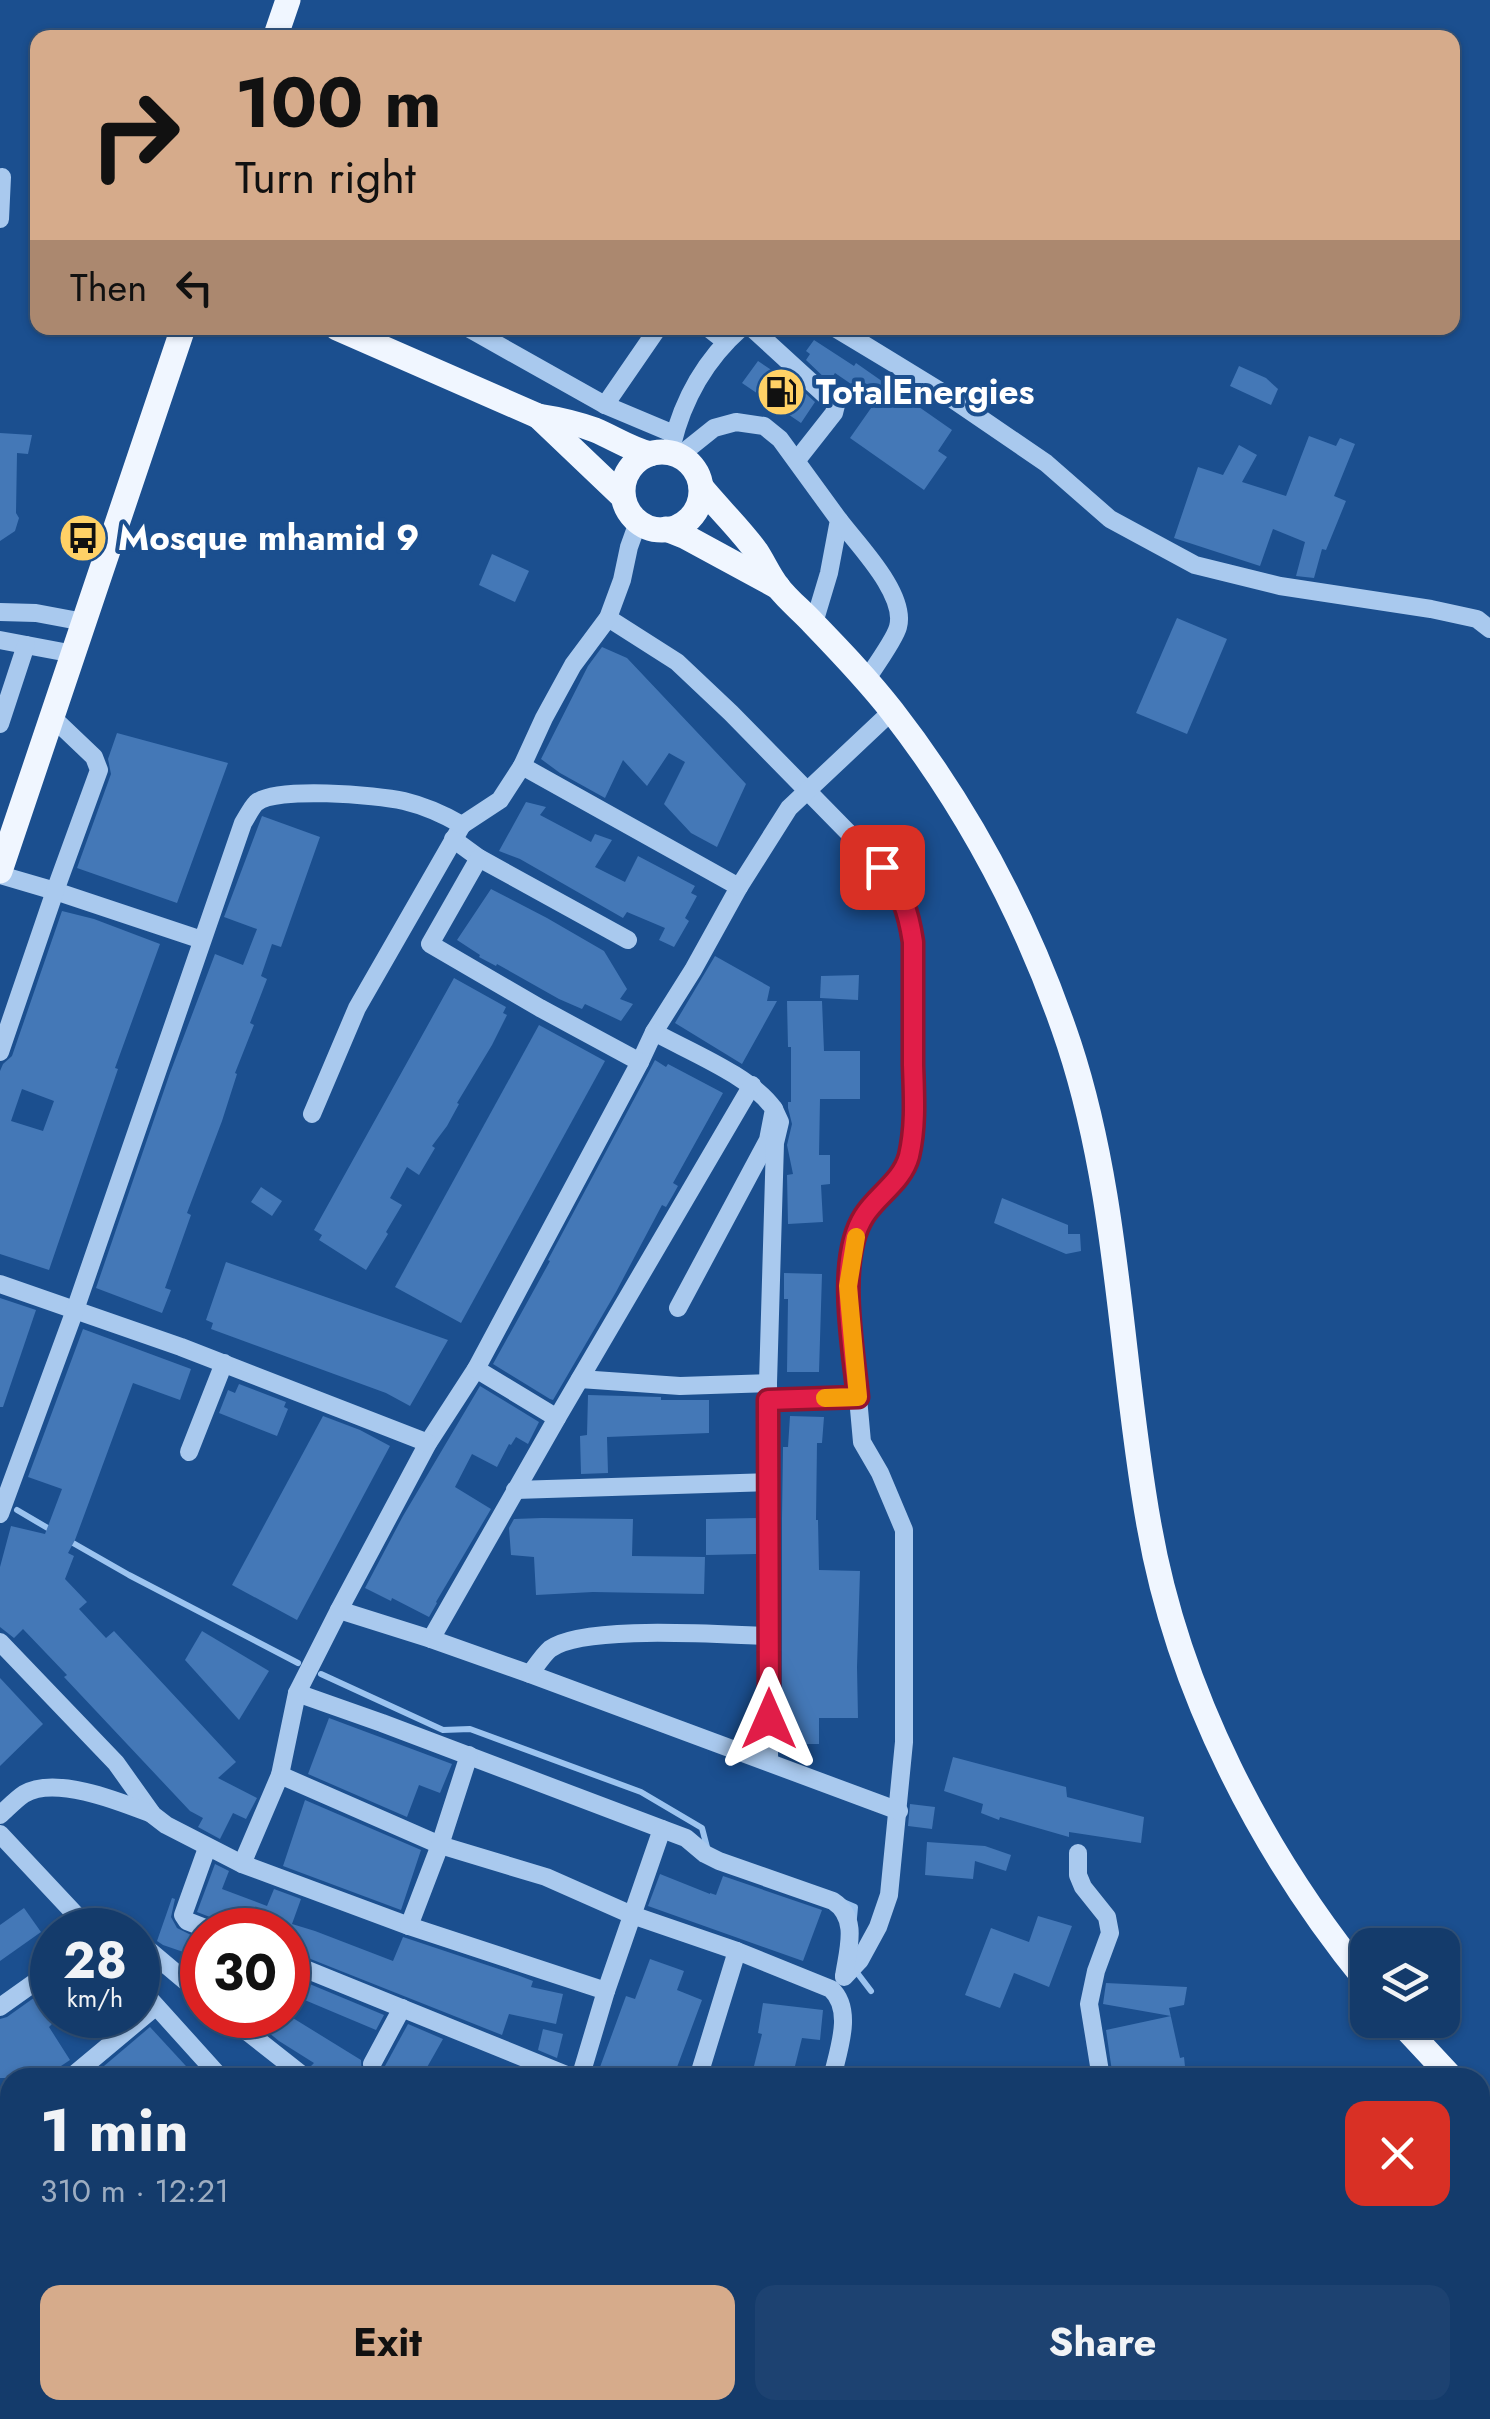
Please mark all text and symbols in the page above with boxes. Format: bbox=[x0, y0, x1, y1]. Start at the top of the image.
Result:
text: 100 m bbox=[235, 52, 442, 153]
icon: right bbox=[70, 70, 200, 200]
text: Turn right bbox=[235, 145, 416, 210]
text: Then bbox=[70, 260, 147, 315]
icon: left bbox=[167, 260, 222, 315]
fuel station icon: TotalEnergies bbox=[755, 366, 807, 418]
place label: TotalEnergies bbox=[816, 367, 1034, 417]
bus stop icon: Mosque mhamid 9 bbox=[57, 512, 109, 564]
place label: Mosque mhamid 9 bbox=[118, 513, 419, 563]
pin bbox=[840, 825, 925, 910]
icon: arrive bbox=[855, 840, 910, 895]
position arrow bbox=[717, 1667, 821, 1771]
speed limit sign: 30 bbox=[180, 1908, 310, 2038]
text: 28 bbox=[63, 1924, 127, 1997]
map controls bbox=[1350, 1928, 1460, 2038]
button: layers bbox=[1350, 1928, 1460, 2038]
text: km/h bbox=[67, 1980, 123, 2016]
text: 1 min bbox=[40, 2087, 189, 2174]
button: close bbox=[1345, 2101, 1450, 2206]
text: 310 m · 12:21 bbox=[40, 2168, 229, 2214]
button: Exit bbox=[40, 2285, 735, 2400]
button: Share bbox=[755, 2285, 1450, 2400]

